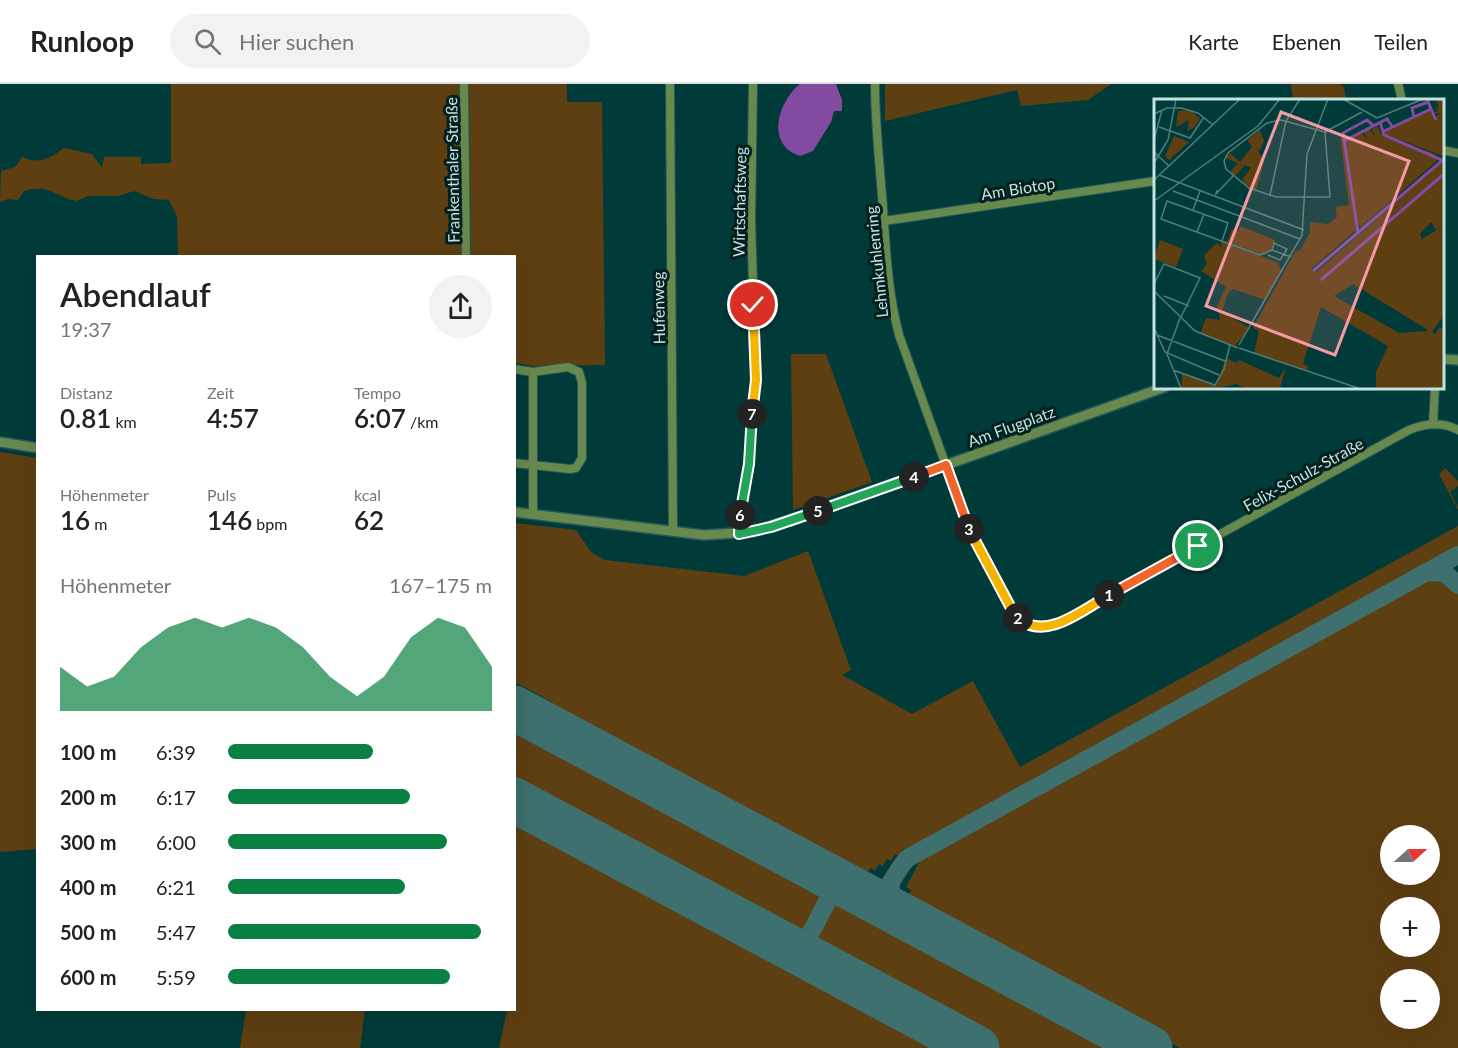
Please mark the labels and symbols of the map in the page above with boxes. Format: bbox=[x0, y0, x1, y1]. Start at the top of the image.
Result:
street label: Frankenthaler Straße bbox=[441, 97, 463, 243]
inset map bbox=[1154, 99, 1443, 388]
street label: Wirtschaftsweg bbox=[729, 147, 749, 257]
street label: Am Biotop bbox=[980, 173, 1056, 203]
street label: Lehmkuhlenring bbox=[861, 205, 891, 319]
street label: Hufenweg bbox=[648, 271, 668, 345]
pin bbox=[727, 279, 778, 330]
pin: 7 bbox=[737, 399, 767, 429]
street label: Am Flugplatz bbox=[965, 401, 1057, 451]
street label: Felix-Schulz-Straße bbox=[1240, 433, 1366, 515]
pin: 4 bbox=[899, 462, 929, 492]
pin: 5 bbox=[803, 496, 833, 526]
pin: 6 bbox=[725, 500, 755, 530]
pin: 3 bbox=[954, 514, 984, 544]
pin bbox=[1172, 520, 1223, 571]
pin: 1 bbox=[1094, 580, 1124, 610]
pin: 2 bbox=[1003, 603, 1033, 633]
north arrow bbox=[1380, 825, 1440, 885]

